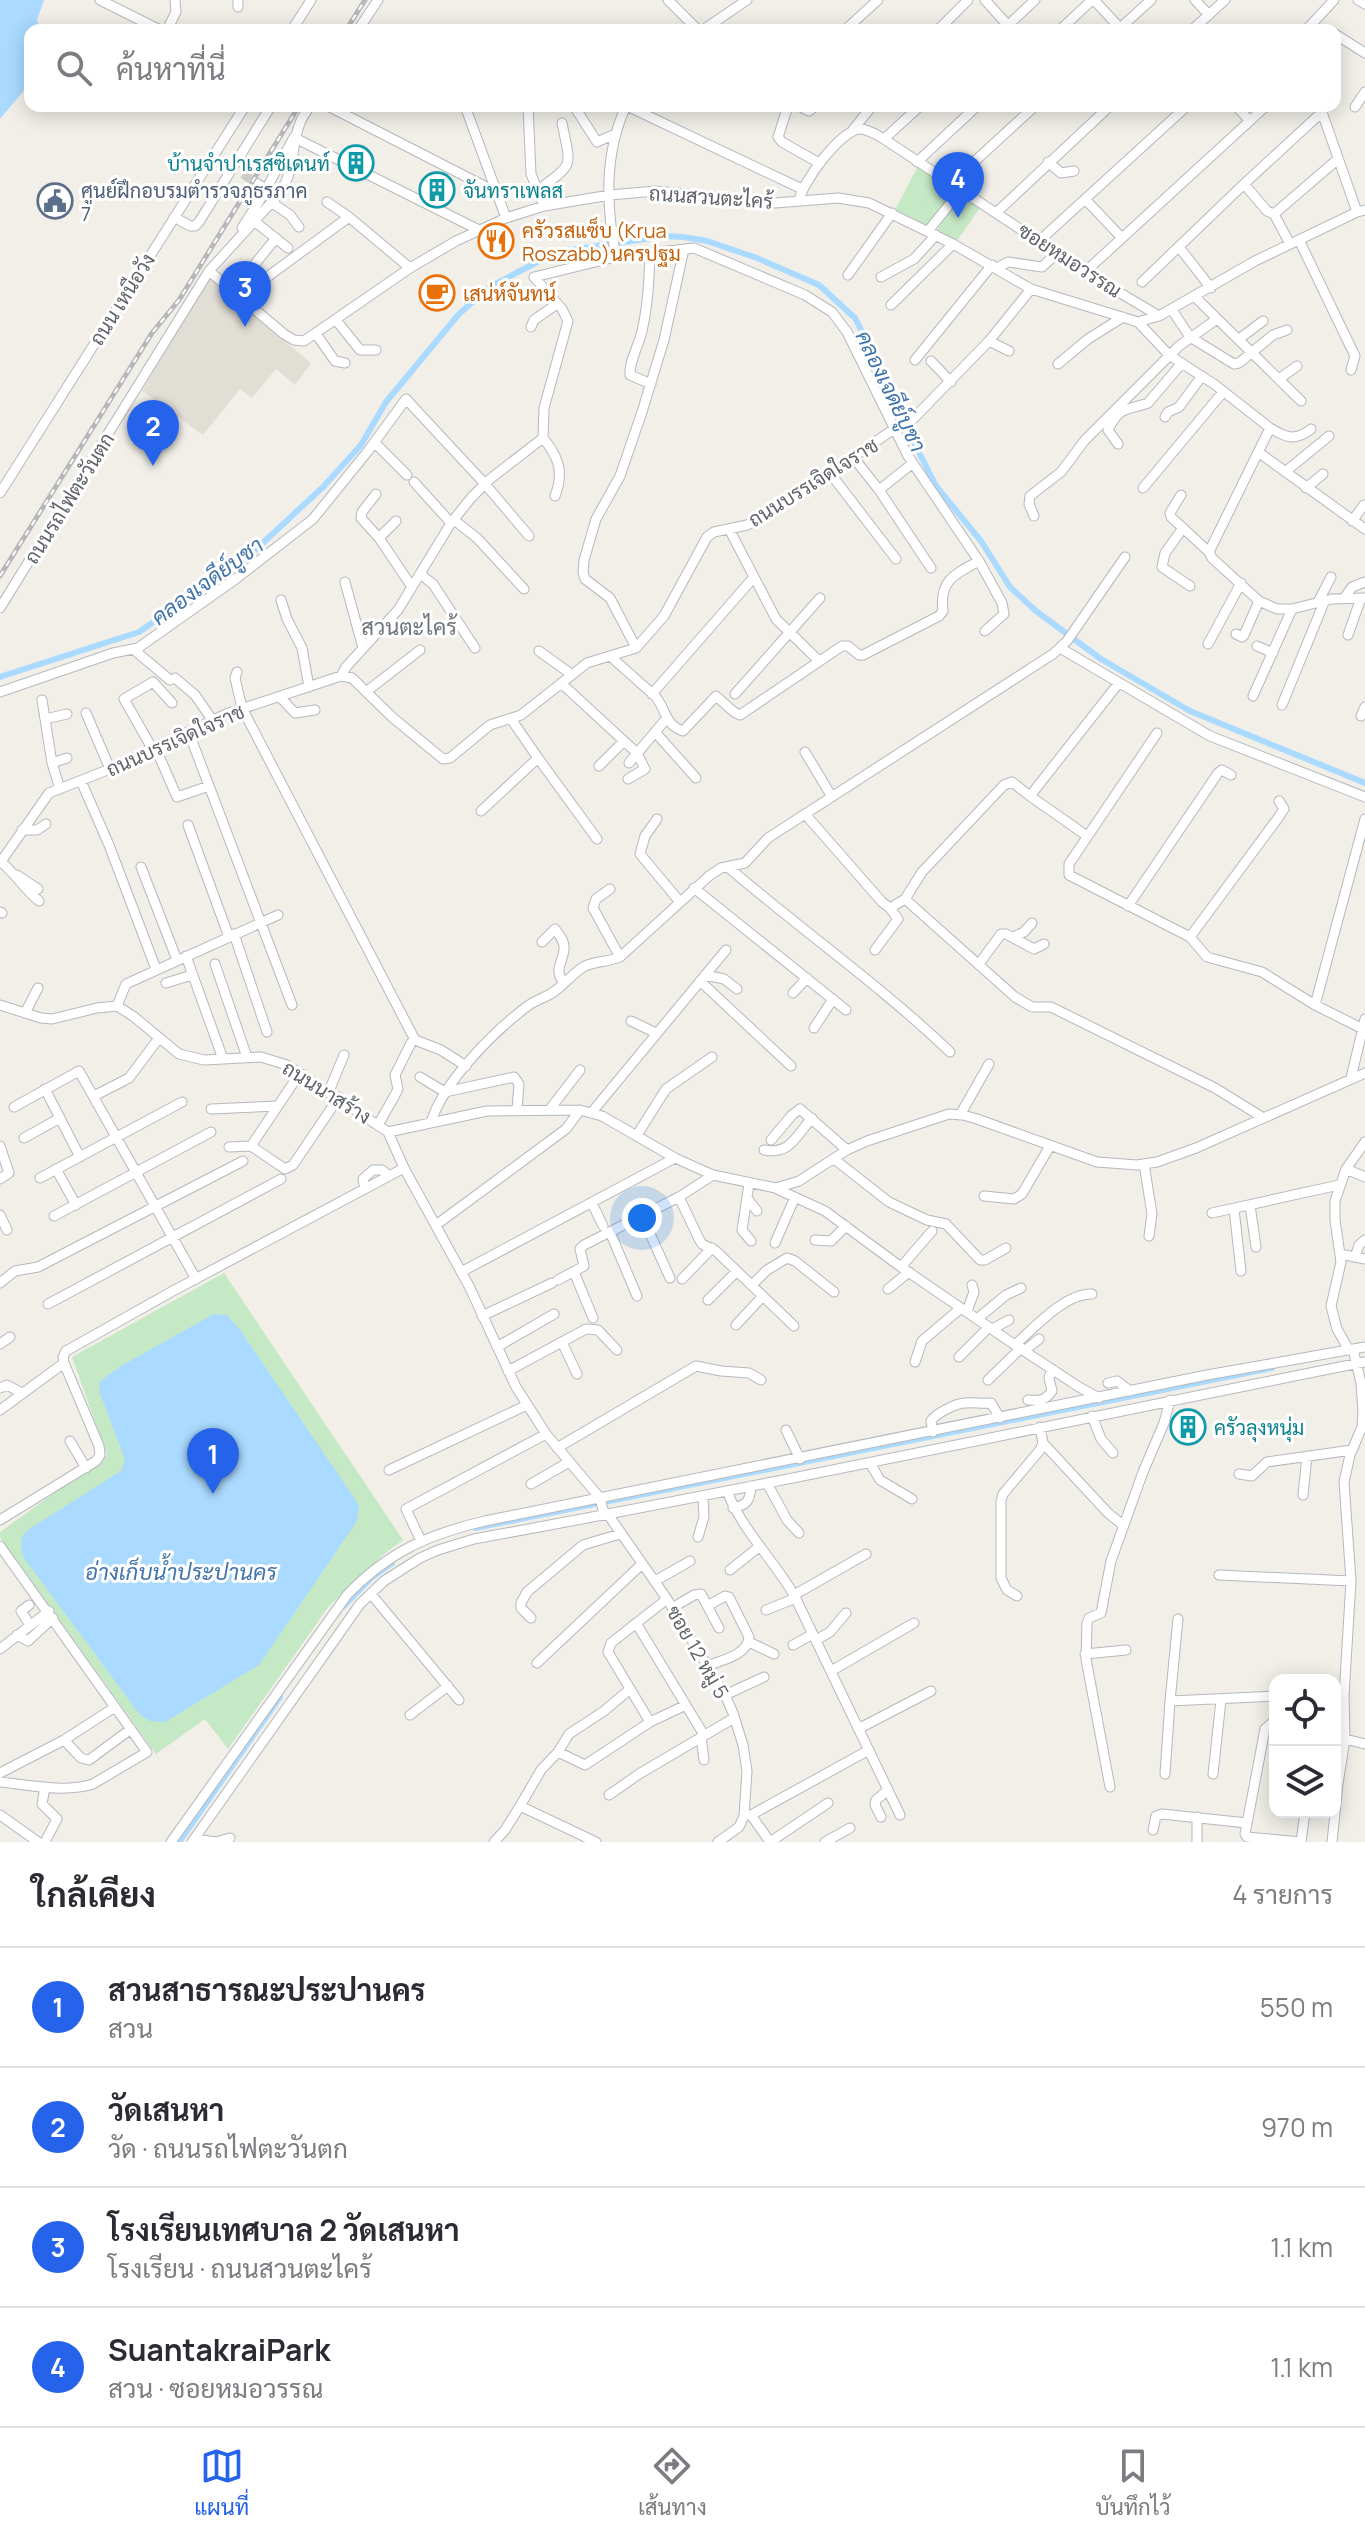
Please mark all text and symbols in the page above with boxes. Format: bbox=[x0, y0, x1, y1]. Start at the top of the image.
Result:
search box bbox=[24, 24, 1341, 112]
icon: search bbox=[52, 46, 96, 90]
text: ค้นหาที่นี่ bbox=[116, 48, 226, 89]
building icon: บ้านจำปาเรสซิเดนท์ bbox=[337, 144, 375, 182]
place label: บ้านจำปาเรสซิเดนท์ bbox=[167, 150, 330, 177]
pin: 4 bbox=[932, 152, 984, 218]
building icon: จันทราเพลส bbox=[418, 171, 456, 209]
place label: ศูนย์ฝึกอบรมตำรวจภูธรภาค 7 bbox=[81, 177, 308, 227]
place label: จันทราเพลส bbox=[463, 177, 563, 204]
street label: ถนนสวนตะไคร้ bbox=[648, 179, 775, 215]
public building icon: ศูนย์ฝึกอบรมตำรวจภูธรภาค 7 bbox=[36, 182, 74, 220]
place label: ครัวรสแซ็บ (Krua Roszabb)นครปฐม bbox=[522, 216, 681, 267]
street label: ซอยหมอวรรณ bbox=[1013, 216, 1127, 304]
restaurant icon: ครัวรสแซ็บ (Krua Roszabb)นครปฐม bbox=[477, 222, 515, 260]
street label: ถนน เหนือวัง bbox=[83, 248, 161, 350]
pin: 3 bbox=[219, 261, 271, 327]
cafe icon: เสน่ห์จันทน์ bbox=[418, 274, 456, 312]
place label: เสน่ห์จันทน์ bbox=[463, 280, 556, 307]
water label: คลองเจดีย์บูชา bbox=[848, 325, 933, 457]
pin: 2 bbox=[127, 400, 179, 466]
street label: ถนนรถไฟตะวันตก bbox=[18, 427, 120, 569]
street label: ถนนบรรเจิดใจราช bbox=[743, 431, 883, 533]
water label: คลองเจดีย์บูชา bbox=[145, 530, 270, 633]
district label: สวนตะไคร้ bbox=[361, 612, 458, 642]
street label: ถนนบรรเจิดใจราช bbox=[102, 697, 248, 783]
street label: ถนนนาสร้าง bbox=[278, 1054, 376, 1130]
your location bbox=[622, 1198, 662, 1238]
building icon: ครัวลุงหนุ่ม bbox=[1169, 1408, 1207, 1446]
place label: ครัวลุงหนุ่ม bbox=[1214, 1414, 1304, 1442]
pin: 1 bbox=[187, 1428, 239, 1494]
water label: อ่างเก็บน้ำประปานคร bbox=[85, 1553, 278, 1587]
street label: ซอย 12 หมู่ 5 bbox=[659, 1601, 736, 1704]
map controls bbox=[1269, 1674, 1341, 1818]
button: locate bbox=[1269, 1674, 1341, 1746]
button: layers bbox=[1269, 1746, 1341, 1818]
text: ใกล้เคียง bbox=[32, 1871, 156, 1917]
text: 4 รายการ bbox=[1232, 1876, 1333, 1912]
text: สวนสาธารณะประปานคร bbox=[108, 1969, 426, 2010]
text: 1 bbox=[52, 1989, 64, 2025]
text: 550 m bbox=[1260, 1989, 1333, 2025]
text: สวน bbox=[108, 2010, 153, 2046]
text: วัดเสนหา bbox=[108, 2089, 224, 2130]
text: 2 bbox=[50, 2109, 66, 2145]
text: 970 m bbox=[1261, 2109, 1333, 2145]
text: วัด · ถนนรถไฟตะวันตก bbox=[108, 2130, 348, 2166]
text: โรงเรียนเทศบาล 2 วัดเสนหา bbox=[108, 2209, 459, 2250]
text: 3 bbox=[50, 2229, 66, 2265]
text: 1.1 km bbox=[1270, 2229, 1333, 2265]
text: โรงเรียน · ถนนสวนตะไคร้ bbox=[108, 2250, 372, 2286]
text: SuantakraiPark bbox=[108, 2329, 330, 2370]
text: 4 bbox=[50, 2349, 66, 2385]
text: 1.1 km bbox=[1270, 2349, 1333, 2385]
text: สวน · ซอยหมอวรรณ bbox=[108, 2370, 323, 2406]
tab: แผนที่ bbox=[194, 2444, 249, 2522]
tab: เส้นทาง bbox=[638, 2444, 707, 2522]
tab: บันทึกไว้ bbox=[1095, 2444, 1171, 2522]

